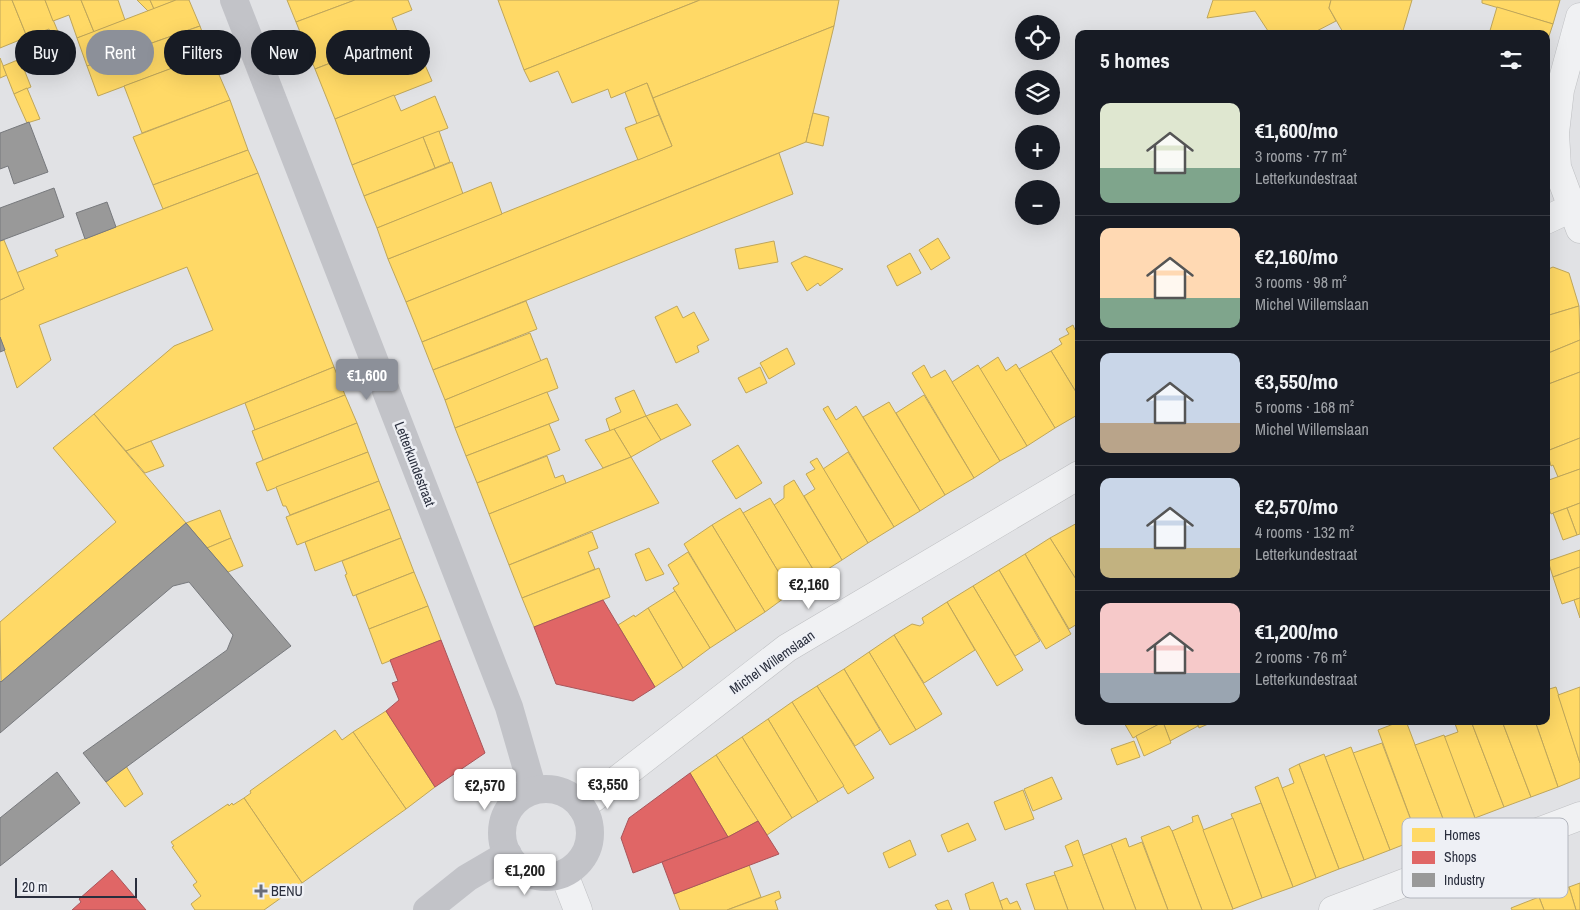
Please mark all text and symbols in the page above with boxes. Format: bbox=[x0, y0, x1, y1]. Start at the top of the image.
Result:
map controls bbox=[1015, 15, 1060, 225]
button: locate bbox=[1015, 15, 1060, 60]
chip: Buy bbox=[15, 30, 76, 75]
chip: Rent bbox=[86, 30, 154, 75]
chip: Filters bbox=[164, 30, 241, 75]
chip: New bbox=[251, 30, 316, 75]
chip: Apartment bbox=[326, 30, 430, 75]
text: 5 homes bbox=[1100, 46, 1170, 75]
icon: filters bbox=[1497, 46, 1525, 74]
button: layers bbox=[1015, 70, 1060, 115]
text: €1,600/mo bbox=[1255, 116, 1338, 145]
icon: home bbox=[1140, 123, 1200, 183]
button: + bbox=[1015, 125, 1060, 170]
text: 3 rooms · 77 m² bbox=[1255, 145, 1347, 167]
text: Letterkundestraat bbox=[1255, 167, 1357, 189]
button: − bbox=[1015, 180, 1060, 225]
text: €2,160/mo bbox=[1255, 242, 1338, 271]
icon: home bbox=[1140, 248, 1200, 308]
text: 3 rooms · 98 m² bbox=[1255, 271, 1347, 293]
text: Michel Willemslaan bbox=[1255, 293, 1369, 315]
pin: €1,600 bbox=[326, 358, 408, 401]
text: €1,600 bbox=[347, 364, 387, 386]
text: €3,550/mo bbox=[1255, 367, 1338, 396]
icon: home bbox=[1140, 373, 1200, 433]
text: 5 rooms · 168 m² bbox=[1255, 396, 1354, 418]
text: Michel Willemslaan bbox=[1255, 418, 1369, 440]
street label: Letterkundestraat bbox=[391, 419, 439, 509]
text: €2,570/mo bbox=[1255, 492, 1338, 521]
icon: home bbox=[1140, 498, 1200, 558]
text: 4 rooms · 132 m² bbox=[1255, 521, 1354, 543]
text: Letterkundestraat bbox=[1255, 543, 1357, 565]
pin: €2,160 bbox=[768, 568, 850, 610]
text: €2,160 bbox=[789, 573, 829, 595]
text: €1,200/mo bbox=[1255, 617, 1338, 646]
icon: home bbox=[1140, 623, 1200, 683]
street label: Michel Willemslaan bbox=[726, 626, 818, 698]
text: 2 rooms · 76 m² bbox=[1255, 646, 1347, 668]
text: Letterkundestraat bbox=[1255, 668, 1357, 690]
pin: €2,570 bbox=[444, 768, 526, 811]
pin: €3,550 bbox=[567, 768, 649, 810]
text: €3,550 bbox=[588, 773, 628, 795]
text: €2,570 bbox=[465, 774, 505, 796]
legend bbox=[1402, 818, 1568, 898]
text: Homes bbox=[1444, 826, 1481, 844]
text: Shops bbox=[1444, 848, 1477, 866]
pin: €1,200 bbox=[484, 854, 566, 896]
text: €1,200 bbox=[505, 859, 545, 881]
text: Industry bbox=[1444, 871, 1485, 889]
scale bar bbox=[15, 875, 138, 898]
text: 20 m bbox=[22, 878, 48, 896]
place label: BENU bbox=[271, 882, 303, 900]
marker: BENU bbox=[255, 885, 267, 897]

